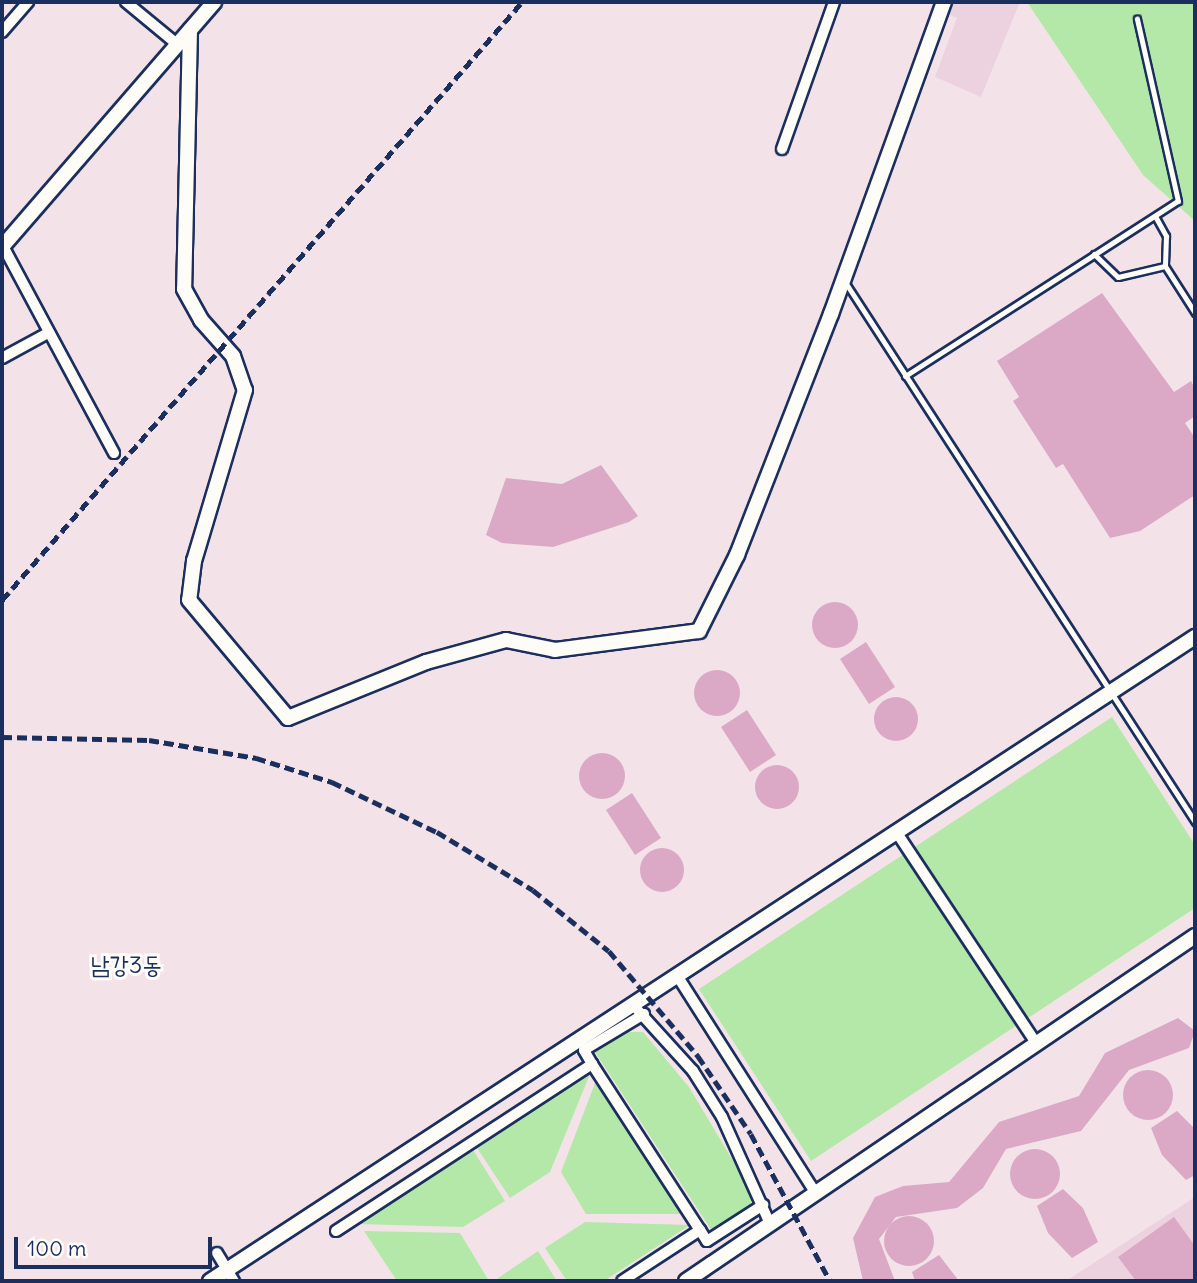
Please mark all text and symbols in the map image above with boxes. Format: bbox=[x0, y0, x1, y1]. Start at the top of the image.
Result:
district label: 남강3동 bbox=[90, 951, 162, 979]
scale bar bbox=[18, 1224, 215, 1268]
text: 100 m bbox=[27, 1235, 86, 1262]

